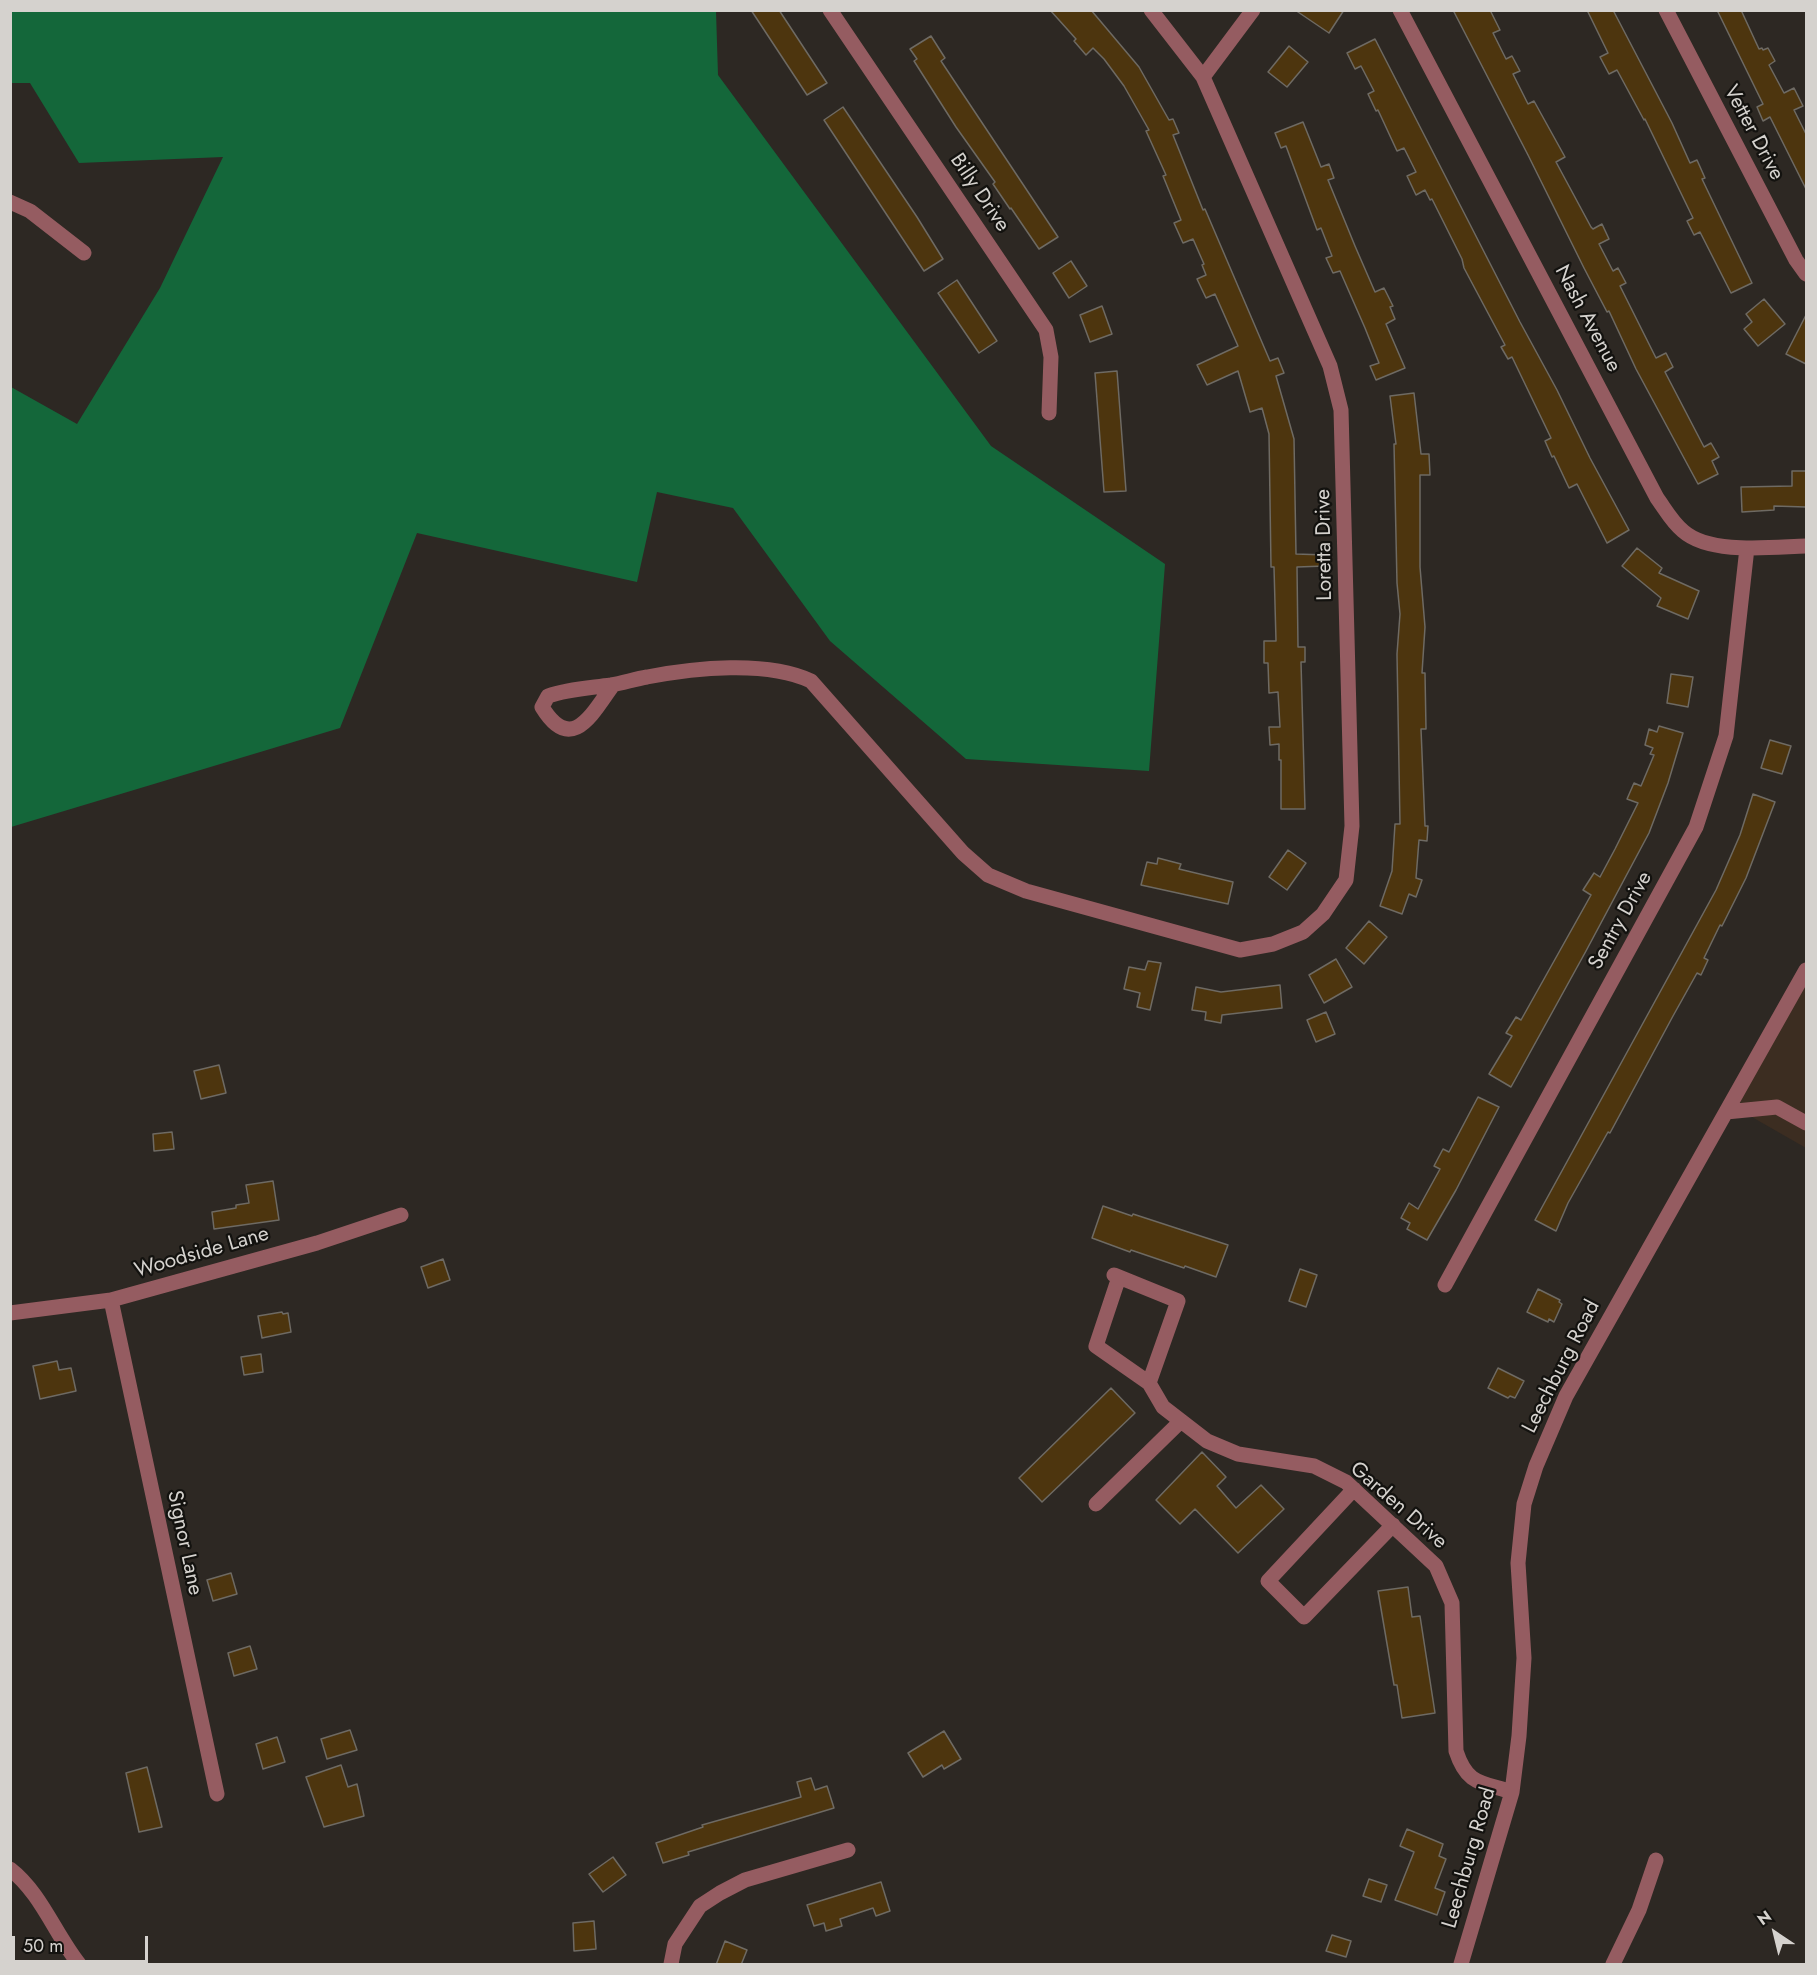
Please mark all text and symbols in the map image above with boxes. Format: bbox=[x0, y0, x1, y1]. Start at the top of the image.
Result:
street label: Vetter Drive bbox=[1717, 81, 1789, 185]
street label: Billy Drive bbox=[944, 149, 1014, 237]
street label: Nash Avenue bbox=[1548, 261, 1626, 377]
street label: Loretta Drive bbox=[1311, 489, 1339, 601]
street label: Sentry Drive bbox=[1584, 867, 1658, 975]
street label: Woodside Lane bbox=[132, 1222, 272, 1284]
street label: Leechburg Road bbox=[1518, 1296, 1606, 1438]
street label: Garden Drive bbox=[1344, 1457, 1452, 1555]
street label: Signor Lane bbox=[161, 1488, 207, 1598]
street label: Leechburg Road bbox=[1438, 1785, 1502, 1931]
north arrow bbox=[1745, 1903, 1805, 1963]
text: N bbox=[1753, 1905, 1776, 1931]
scale bar bbox=[15, 1924, 152, 1962]
text: 50 m bbox=[23, 1933, 63, 1959]

